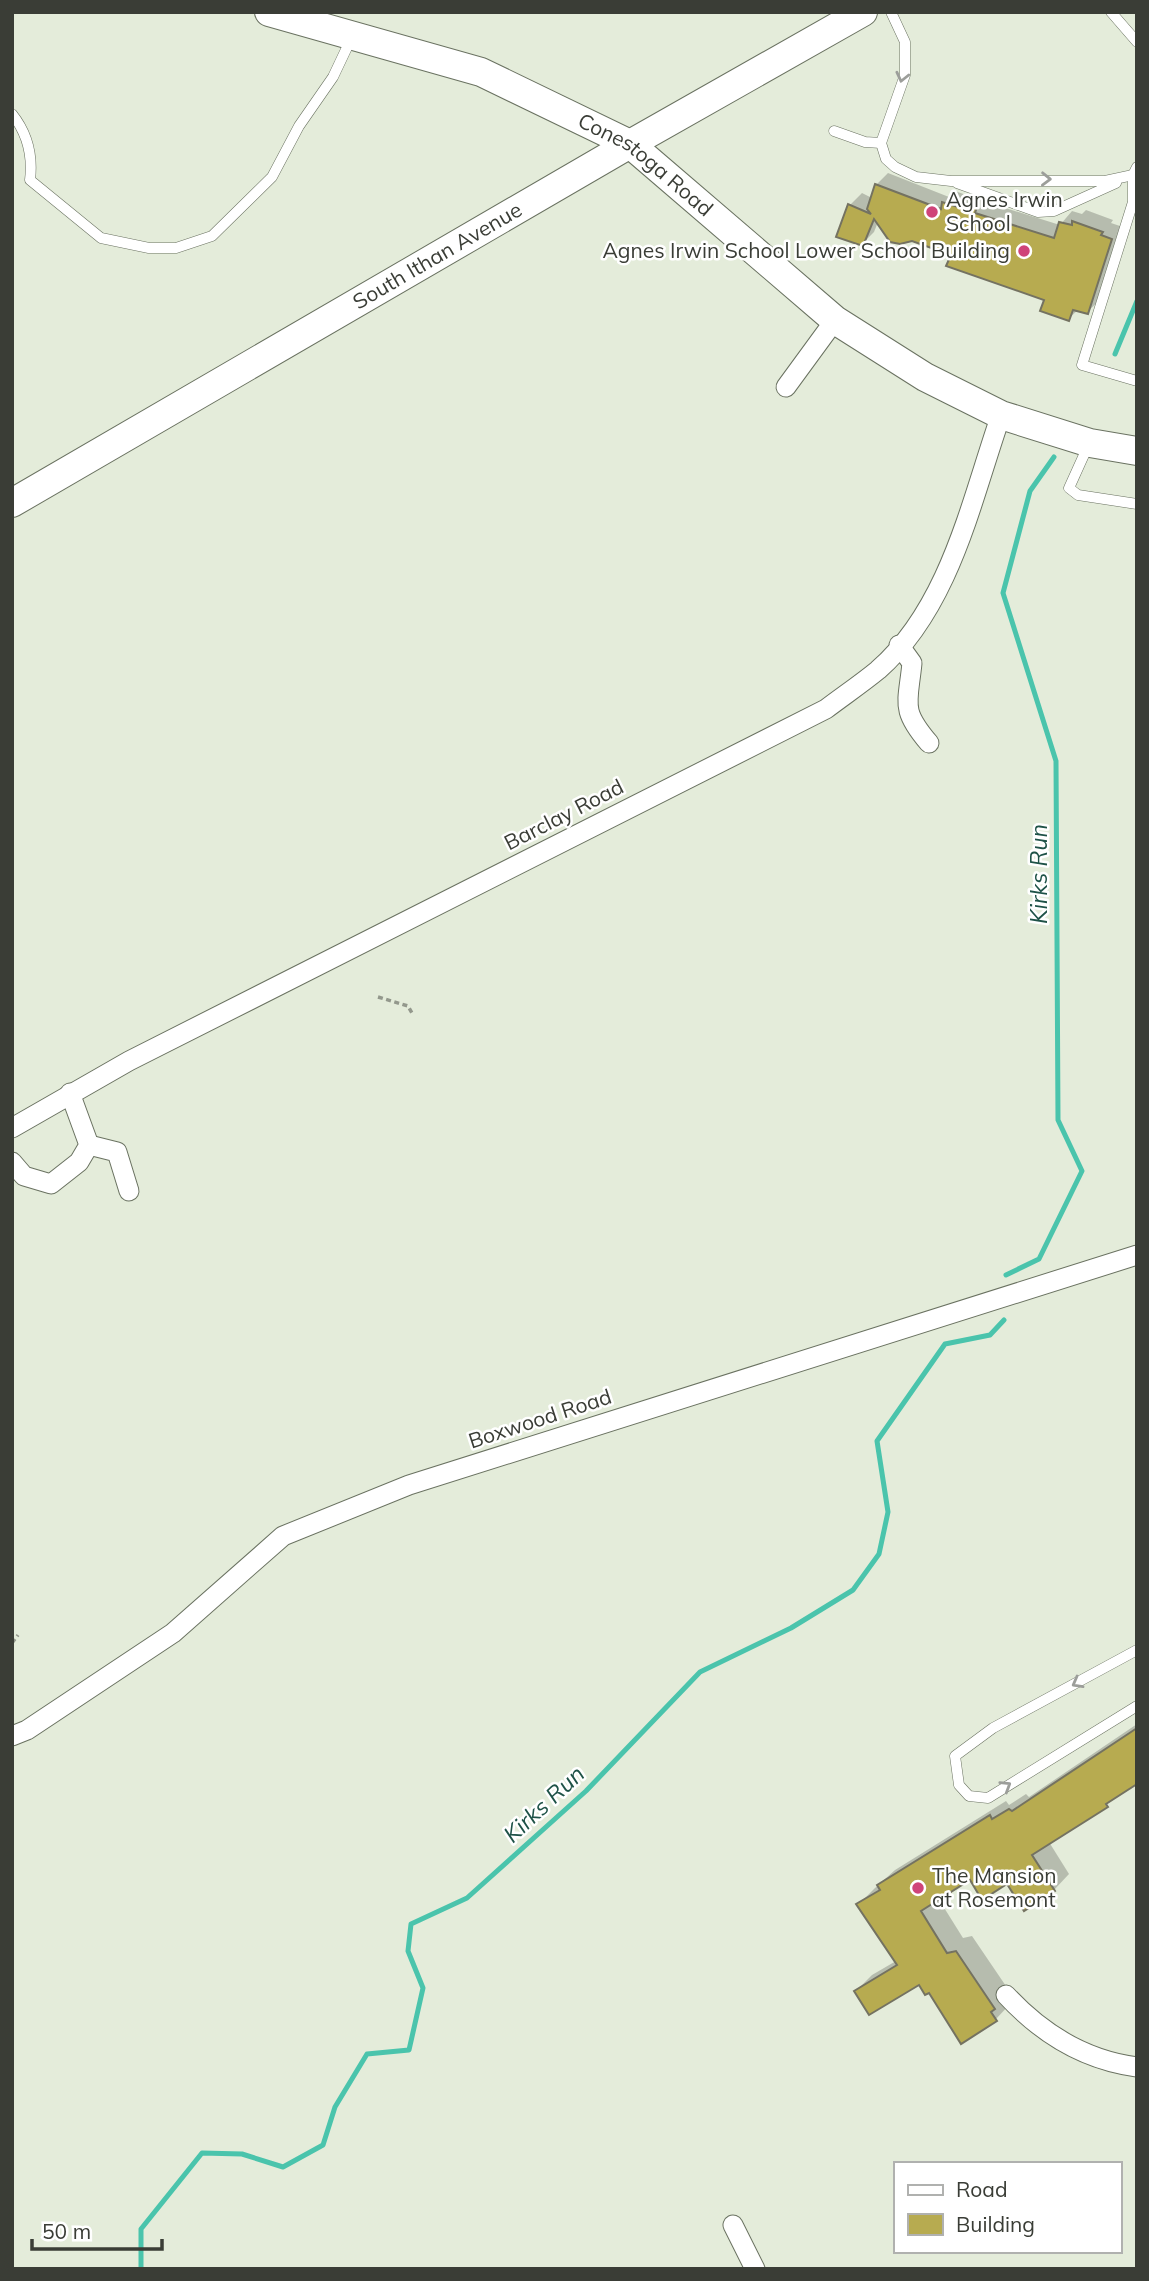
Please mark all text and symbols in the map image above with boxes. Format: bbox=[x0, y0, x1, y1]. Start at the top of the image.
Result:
one-way arrow bbox=[896, 71, 911, 83]
street label: Conestoga Road bbox=[574, 107, 719, 221]
one-way arrow bbox=[1041, 172, 1052, 187]
place label: Agnes Irwin School bbox=[946, 186, 1063, 236]
street label: South Ithan Avenue bbox=[348, 196, 526, 314]
marker: Agnes Irwin School bbox=[924, 204, 940, 220]
place label: Agnes Irwin School Lower School Building bbox=[602, 237, 1010, 263]
marker: Agnes Irwin School Lower School Building bbox=[1016, 243, 1032, 259]
street label: Barclay Road bbox=[500, 773, 628, 855]
water label: Kirks Run bbox=[1024, 824, 1053, 924]
street label: Boxwood Road bbox=[465, 1383, 614, 1453]
one-way arrow bbox=[1072, 1675, 1084, 1688]
water label: Kirks Run bbox=[497, 1759, 590, 1848]
one-way arrow bbox=[999, 1782, 1012, 1795]
place label: The Mansion at Rosemont bbox=[932, 1862, 1057, 1912]
marker: The Mansion at Rosemont bbox=[910, 1880, 926, 1896]
legend bbox=[894, 2162, 1121, 2253]
text: Road bbox=[956, 2176, 1007, 2202]
scale bar bbox=[32, 2208, 161, 2252]
text: Building bbox=[956, 2211, 1035, 2237]
text: 50 m bbox=[42, 2218, 91, 2244]

